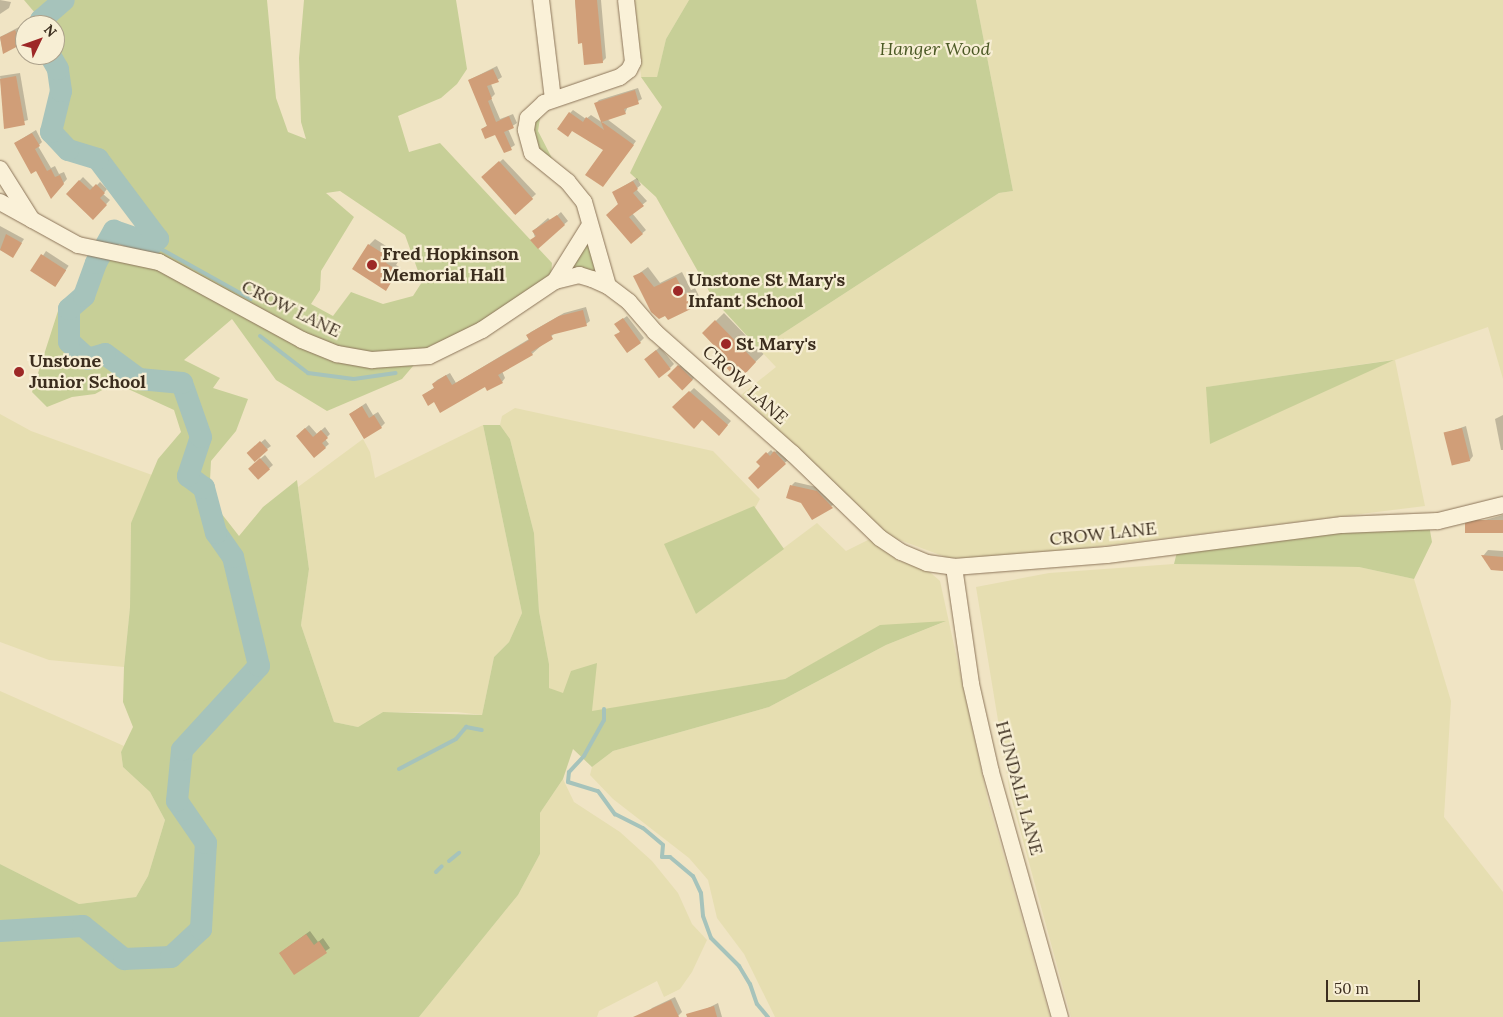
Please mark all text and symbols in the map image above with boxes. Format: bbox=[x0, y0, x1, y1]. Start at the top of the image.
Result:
north arrow bbox=[15, 15, 65, 65]
text: N bbox=[40, 21, 61, 41]
park label: Hanger Wood bbox=[880, 38, 990, 60]
place label: Fred Hopkinson Memorial Hall bbox=[382, 244, 519, 286]
marker: Fred Hopkinson Memorial Hall bbox=[366, 259, 378, 271]
place label: Unstone St Mary's Infant School bbox=[688, 270, 845, 312]
street label: CROW LANE bbox=[238, 276, 344, 342]
marker: Unstone St Mary's Infant School bbox=[672, 285, 684, 297]
place label: St Mary's bbox=[736, 333, 816, 355]
marker: St Mary's bbox=[720, 338, 732, 350]
street label: CROW LANE bbox=[698, 341, 792, 429]
place label: Unstone Junior School bbox=[29, 351, 146, 394]
marker: Unstone Junior School bbox=[13, 366, 25, 378]
street label: CROW LANE bbox=[1048, 518, 1158, 550]
street label: HUNDALL LANE bbox=[991, 719, 1047, 857]
scale bar bbox=[1328, 970, 1422, 1002]
text: 50 m bbox=[1334, 979, 1369, 998]

